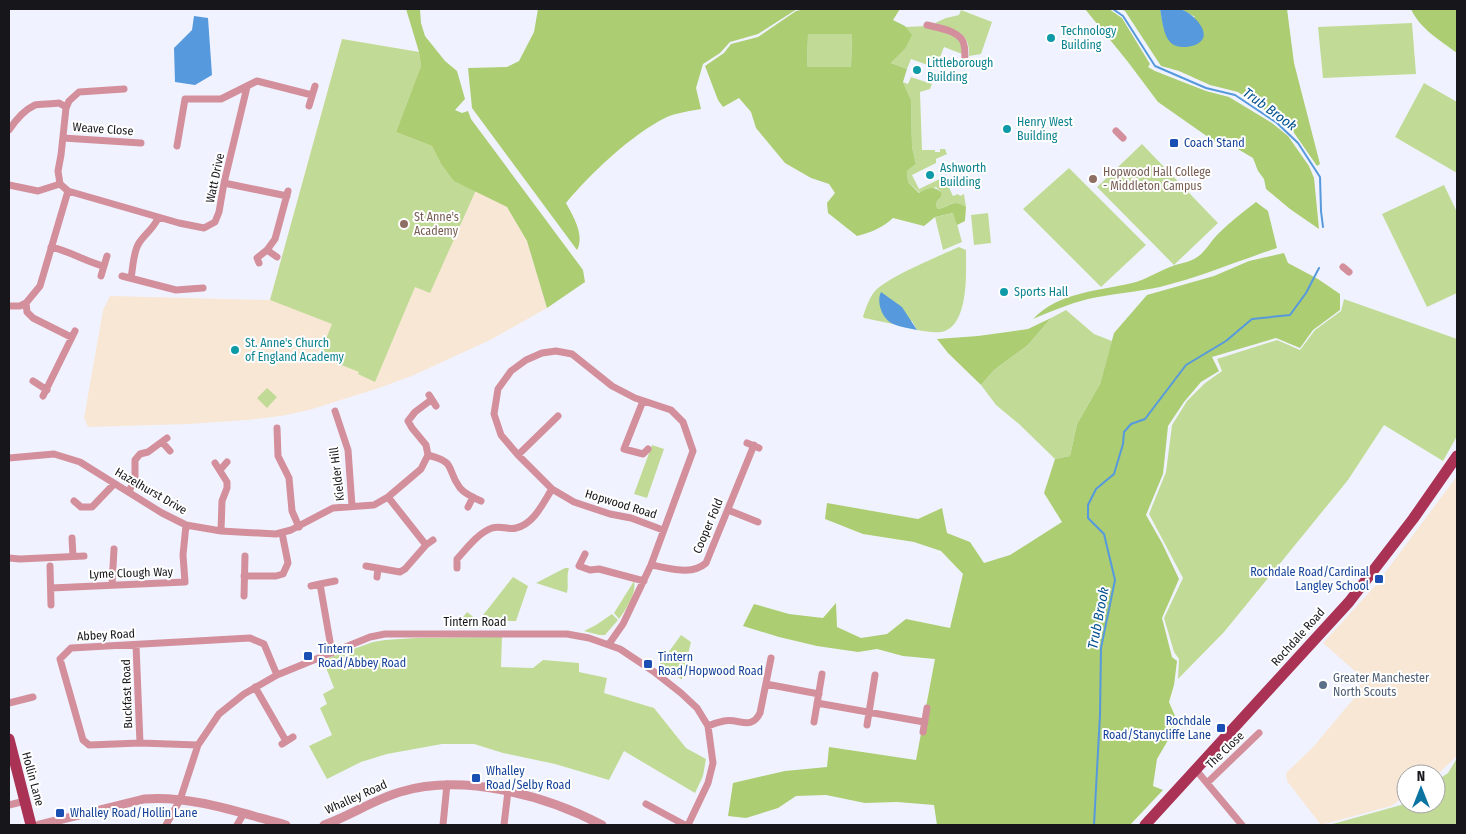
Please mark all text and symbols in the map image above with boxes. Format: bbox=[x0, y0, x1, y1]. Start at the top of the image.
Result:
place label: Technology Building bbox=[1061, 24, 1117, 52]
marker: Technology Building bbox=[1045, 32, 1057, 44]
place label: Littleborough Building bbox=[927, 56, 993, 84]
marker: Littleborough Building bbox=[911, 64, 923, 76]
water label: Trub Brook bbox=[1239, 84, 1300, 135]
place label: Henry West Building bbox=[1017, 115, 1073, 143]
street label: Weave Close bbox=[72, 120, 134, 138]
marker: Henry West Building bbox=[1001, 123, 1013, 135]
place label: Coach Stand bbox=[1184, 136, 1245, 150]
marker: Coach Stand bbox=[1168, 137, 1180, 149]
street label: Watt Drive bbox=[203, 152, 227, 204]
place label: Ashworth Building bbox=[940, 161, 986, 189]
place label: Hopwood Hall College - Middleton Campus bbox=[1103, 165, 1211, 193]
marker: Ashworth Building bbox=[924, 169, 936, 181]
marker: Hopwood Hall College - Middleton Campus bbox=[1087, 173, 1099, 185]
place label: St Anne's Academy bbox=[414, 210, 459, 238]
marker: St Anne's Academy bbox=[398, 218, 410, 230]
place label: Sports Hall bbox=[1014, 285, 1068, 299]
marker: Sports Hall bbox=[998, 286, 1010, 298]
place label: St. Anne's Church of England Academy bbox=[245, 336, 345, 364]
marker: St. Anne's Church of England Academy bbox=[229, 344, 241, 356]
street label: Kielder Hill bbox=[327, 446, 347, 502]
street label: Hazelhurst Drive bbox=[113, 465, 190, 517]
street label: Hopwood Road bbox=[583, 486, 659, 522]
street label: Cooper Fold bbox=[690, 496, 726, 556]
street label: Lyme Clough Way bbox=[89, 565, 174, 581]
place label: Rochdale Road/Cardinal Langley School bbox=[1250, 565, 1369, 593]
marker: Rochdale Road/Cardinal Langley School bbox=[1373, 573, 1385, 585]
water label: Trub Brook bbox=[1084, 586, 1113, 650]
street label: Rochdale Road bbox=[1268, 605, 1328, 669]
street label: Tintern Road bbox=[444, 615, 506, 629]
street label: Abbey Road bbox=[77, 626, 135, 644]
place label: Tintern Road/Abbey Road bbox=[318, 642, 406, 670]
marker: Tintern Road/Abbey Road bbox=[302, 650, 314, 662]
place label: Tintern Road/Hopwood Road bbox=[658, 650, 763, 678]
marker: Tintern Road/Hopwood Road bbox=[642, 658, 654, 670]
street label: Buckfast Road bbox=[119, 659, 135, 729]
place label: Greater Manchester North Scouts bbox=[1333, 671, 1430, 699]
marker: Greater Manchester North Scouts bbox=[1317, 679, 1329, 691]
place label: Rochdale Road/Stanycliffe Lane bbox=[1103, 714, 1211, 742]
marker: Rochdale Road/Stanycliffe Lane bbox=[1215, 722, 1227, 734]
street label: The Close bbox=[1203, 729, 1247, 771]
street label: Hollin Lane bbox=[19, 750, 47, 808]
place label: Whalley Road/Selby Road bbox=[486, 764, 571, 792]
north arrow bbox=[1396, 764, 1446, 814]
text: N bbox=[1417, 768, 1425, 785]
marker: Whalley Road/Selby Road bbox=[470, 772, 482, 784]
street label: Whalley Road bbox=[323, 777, 389, 817]
place label: Whalley Road/Hollin Lane bbox=[70, 806, 197, 820]
marker: Whalley Road/Hollin Lane bbox=[54, 807, 66, 819]

